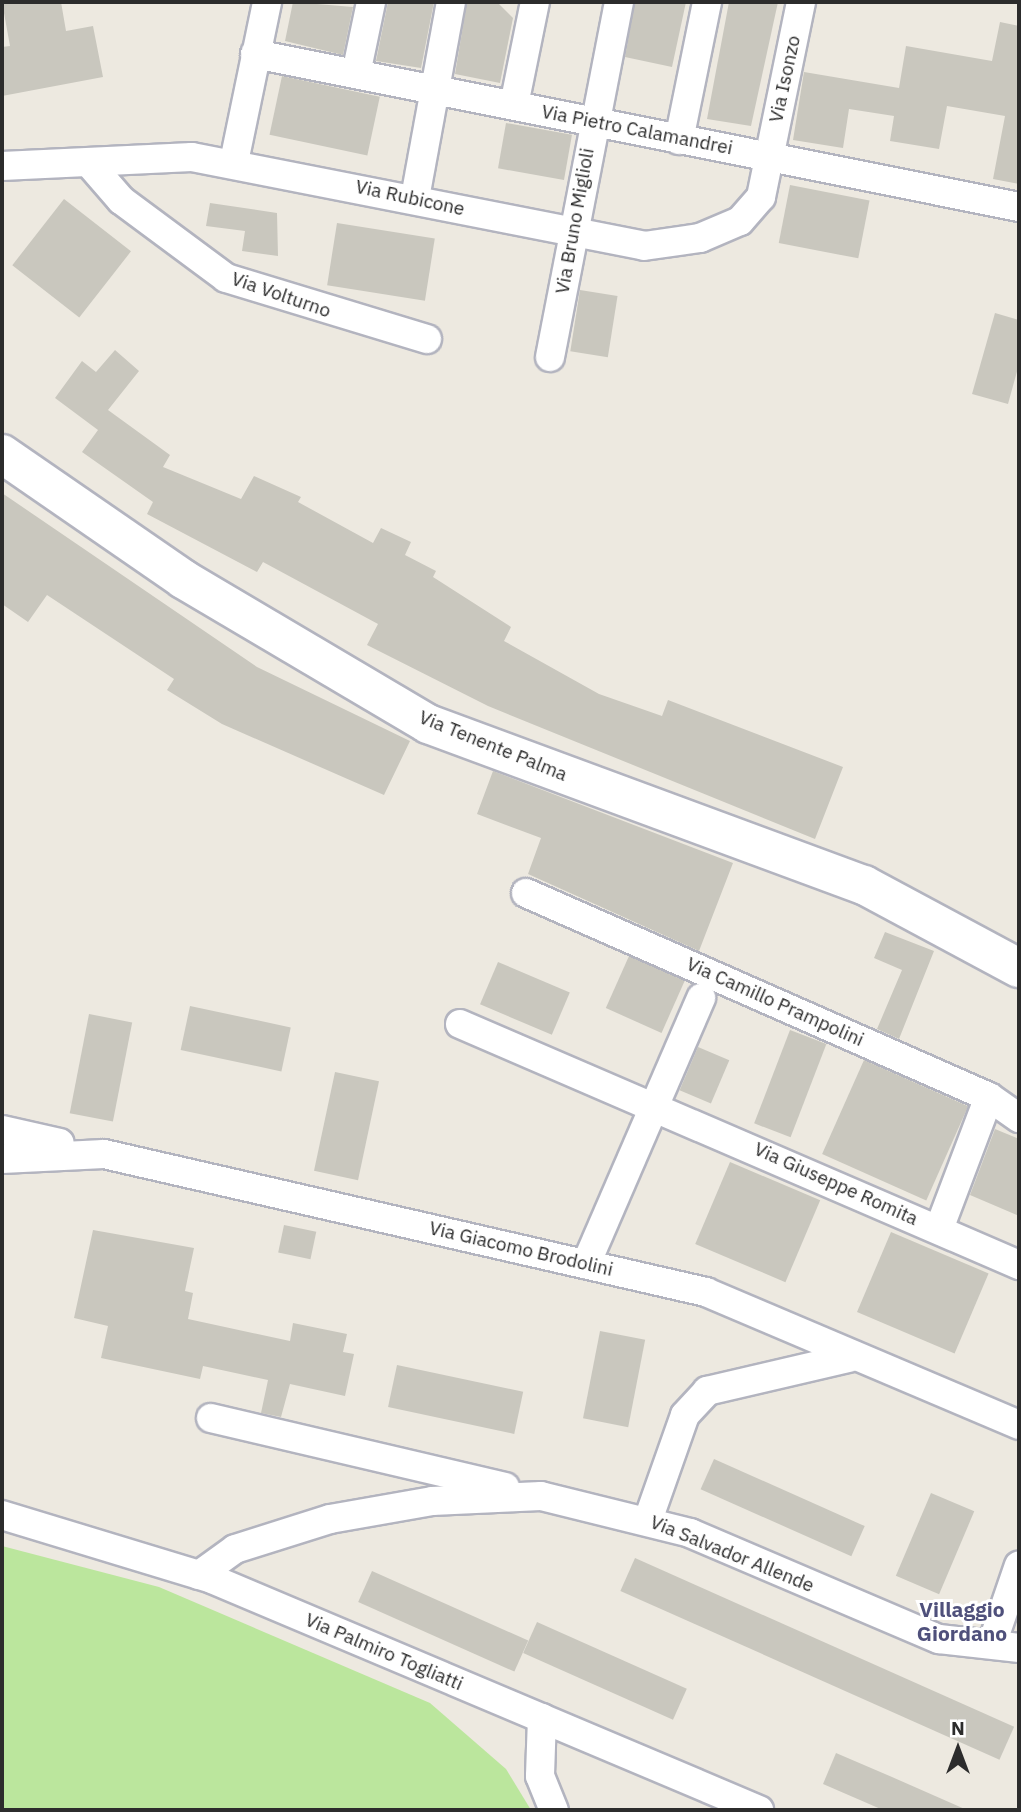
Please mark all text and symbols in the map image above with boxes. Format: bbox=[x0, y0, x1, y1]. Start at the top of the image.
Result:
street label: Via Isonzo bbox=[765, 33, 805, 125]
street label: Via Pietro Calamandrei bbox=[540, 100, 734, 160]
street label: Via Bruno Miglioli bbox=[551, 146, 599, 296]
street label: Via Rubicone bbox=[353, 175, 467, 221]
street label: Via Volturno bbox=[228, 267, 334, 323]
street label: Via Tenente Palma bbox=[416, 706, 570, 786]
street label: Via Camillo Prampolini bbox=[683, 953, 867, 1051]
street label: Via Giuseppe Romita bbox=[751, 1138, 921, 1230]
street label: Via Giacomo Brodolini bbox=[427, 1217, 615, 1281]
street label: Via Salvador Allende bbox=[647, 1511, 817, 1597]
district label: Villaggio Giordano bbox=[917, 1596, 1007, 1646]
street label: Via Palmiro Togliatti bbox=[302, 1608, 466, 1696]
north arrow bbox=[923, 1714, 993, 1784]
text: N bbox=[951, 1716, 965, 1740]

